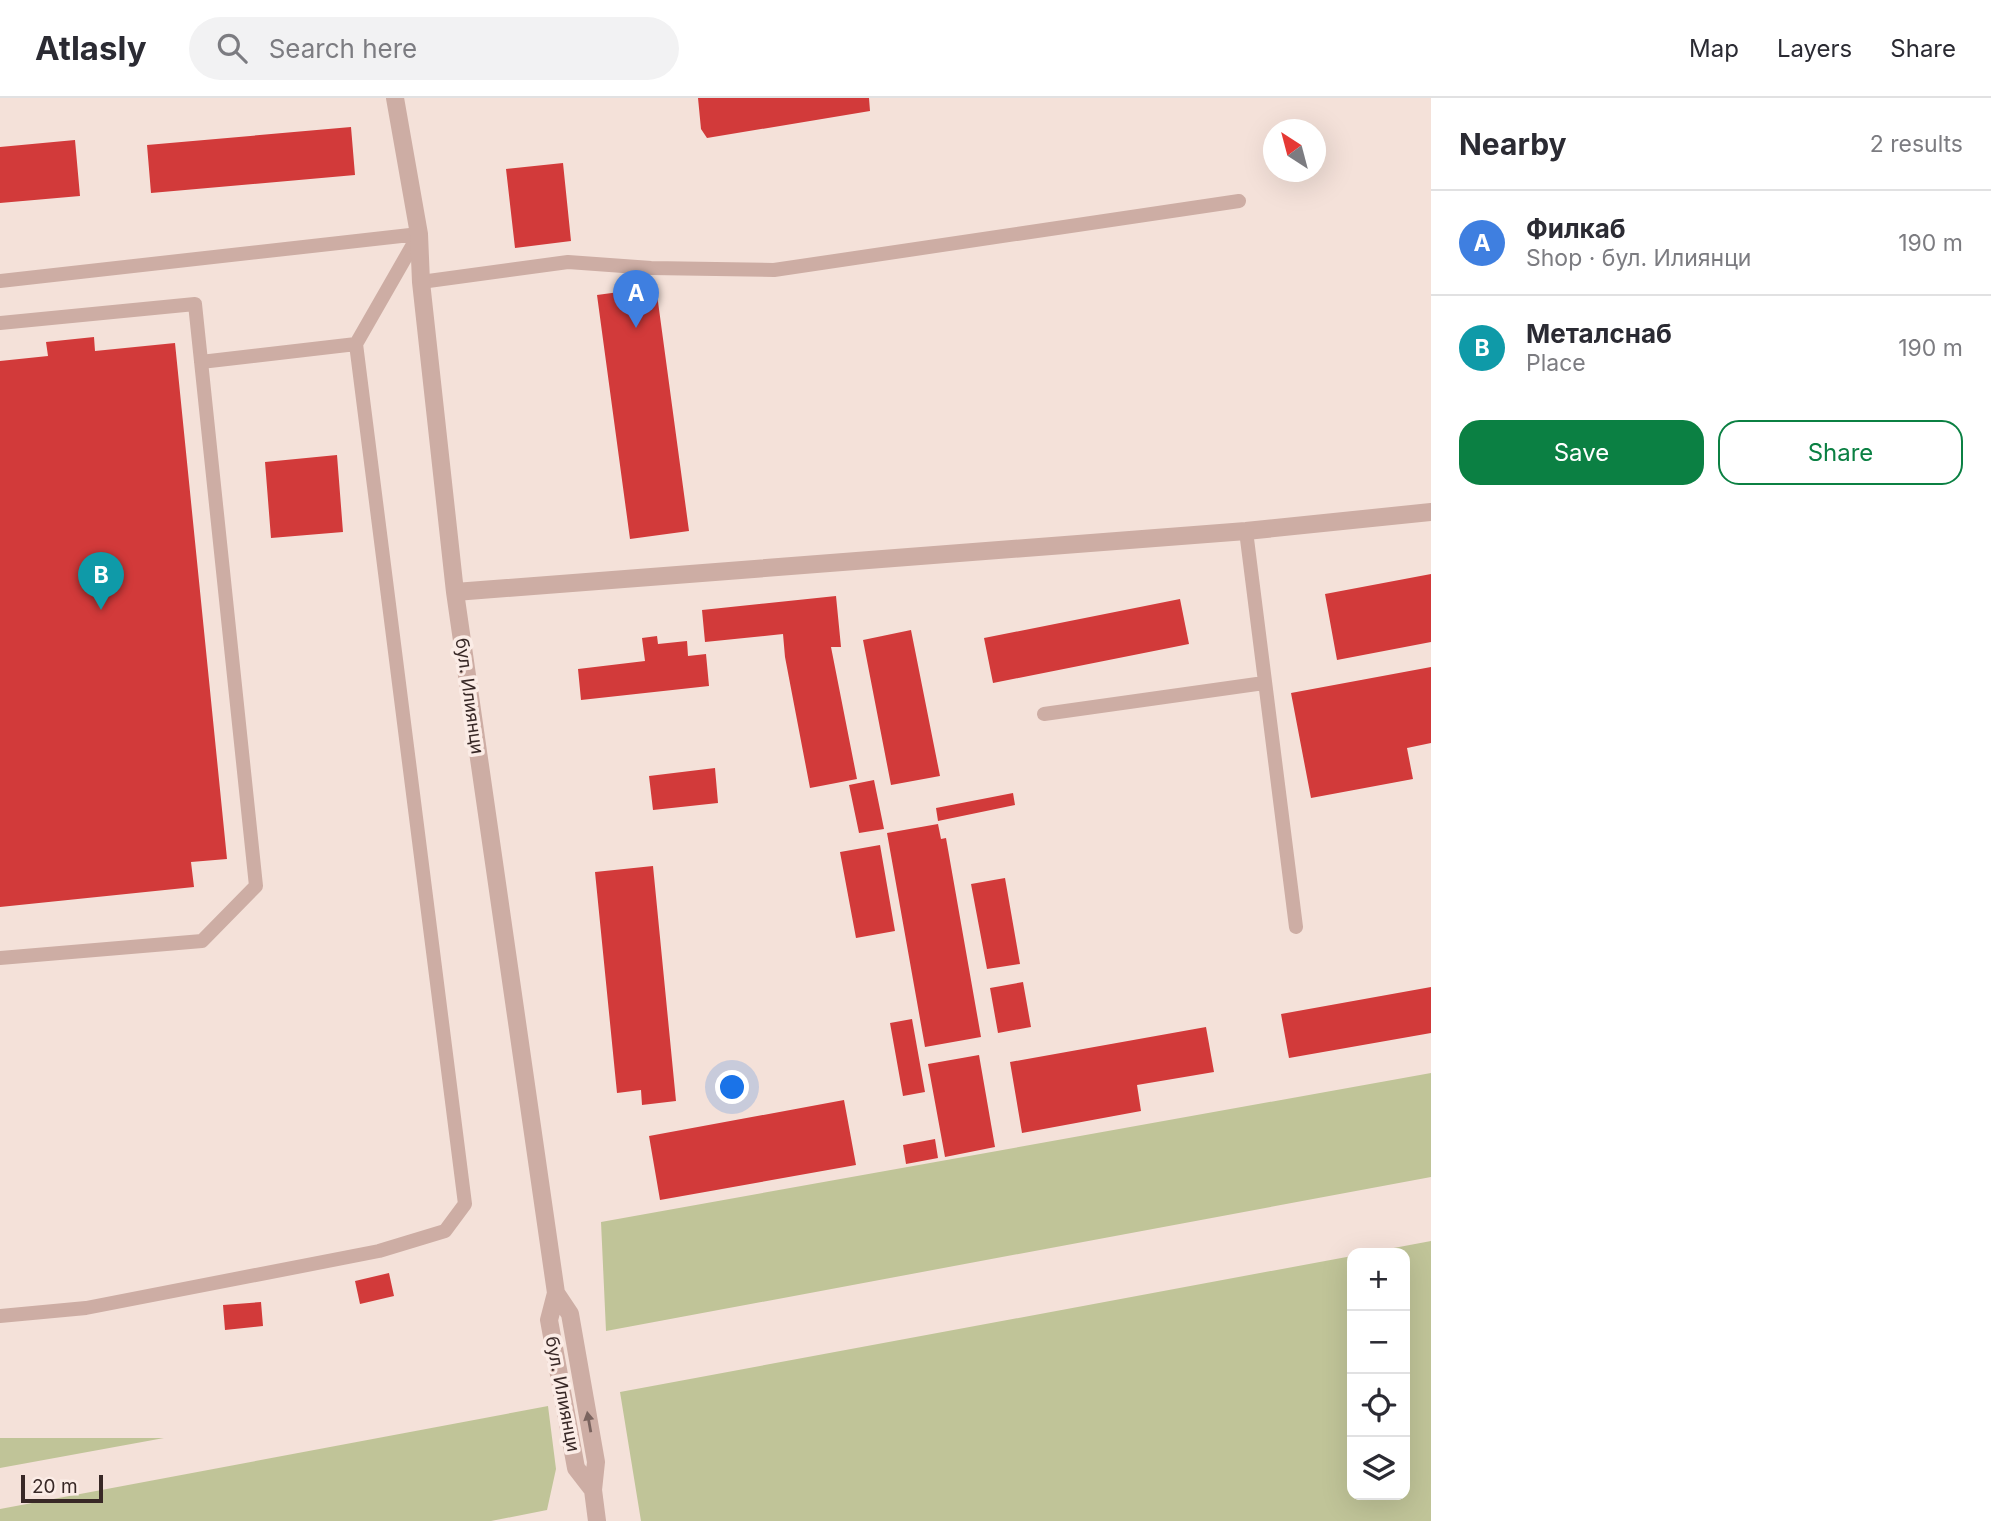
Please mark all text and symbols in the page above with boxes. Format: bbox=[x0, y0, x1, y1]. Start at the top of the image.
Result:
search box bbox=[189, 17, 679, 80]
text: Atlasly bbox=[35, 28, 147, 68]
icon: search bbox=[213, 29, 251, 67]
text: Search here bbox=[269, 33, 417, 64]
text: Map bbox=[1689, 34, 1739, 63]
text: Layers bbox=[1777, 34, 1852, 63]
text: Share bbox=[1890, 34, 1956, 63]
north arrow bbox=[1263, 119, 1326, 182]
text: Nearby bbox=[1459, 126, 1567, 162]
text: 2 results bbox=[1870, 130, 1963, 158]
text: Филкаб bbox=[1526, 213, 1626, 244]
text: A bbox=[1473, 229, 1491, 257]
text: 190 m bbox=[1898, 229, 1963, 257]
text: Shop · бул. Илиянци bbox=[1526, 244, 1751, 272]
pin: A bbox=[613, 270, 659, 328]
text: Металснаб bbox=[1526, 318, 1672, 349]
text: B bbox=[1474, 334, 1490, 362]
text: 190 m bbox=[1898, 334, 1963, 362]
text: Place bbox=[1526, 349, 1586, 377]
button: Save bbox=[1459, 420, 1704, 485]
button: Share bbox=[1718, 420, 1963, 485]
pin: B bbox=[78, 552, 124, 610]
street label: бул. Илиянци bbox=[451, 637, 489, 755]
your location bbox=[715, 1070, 749, 1104]
map controls bbox=[1347, 1248, 1410, 1500]
button: + bbox=[1347, 1248, 1410, 1311]
button: − bbox=[1347, 1311, 1410, 1374]
street label: бул. Илиянци bbox=[542, 1335, 584, 1453]
button: locate bbox=[1347, 1374, 1410, 1437]
one-way arrow bbox=[583, 1411, 594, 1433]
button: layers bbox=[1347, 1437, 1410, 1500]
scale bar bbox=[21, 1472, 103, 1504]
text: 20 m bbox=[32, 1475, 78, 1498]

